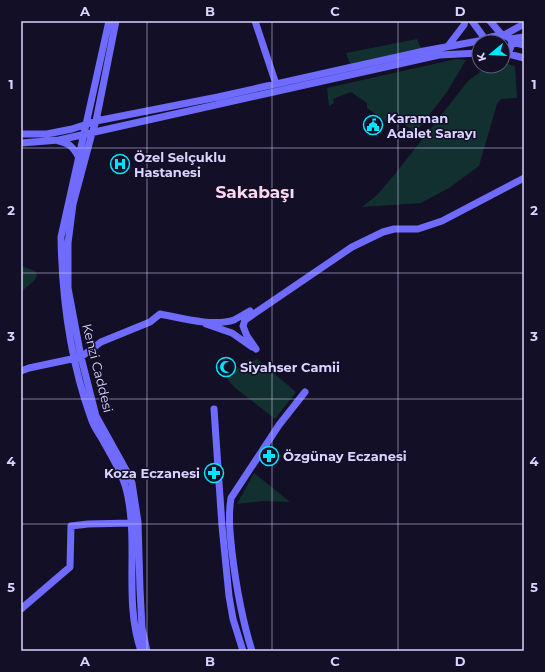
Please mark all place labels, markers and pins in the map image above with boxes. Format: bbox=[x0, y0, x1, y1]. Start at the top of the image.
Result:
place label: Karaman Adalet Sarayı bbox=[386, 110, 476, 141]
public building icon: Karaman Adalet Sarayı bbox=[362, 114, 384, 136]
place label: Özel Selçuklu Hastanesi bbox=[134, 149, 226, 180]
hospital icon: Özel Selçuklu Hastanesi bbox=[109, 153, 131, 175]
mosque icon: Siyahser Camii bbox=[215, 356, 237, 378]
place label: Siyahser Camii bbox=[240, 359, 340, 375]
pharmacy icon: Özgünay Eczanesi bbox=[258, 445, 280, 467]
place label: Özgünay Eczanesi bbox=[283, 448, 407, 464]
pharmacy icon: Koza Eczanesi bbox=[203, 462, 225, 484]
place label: Koza Eczanesi bbox=[104, 465, 200, 481]

